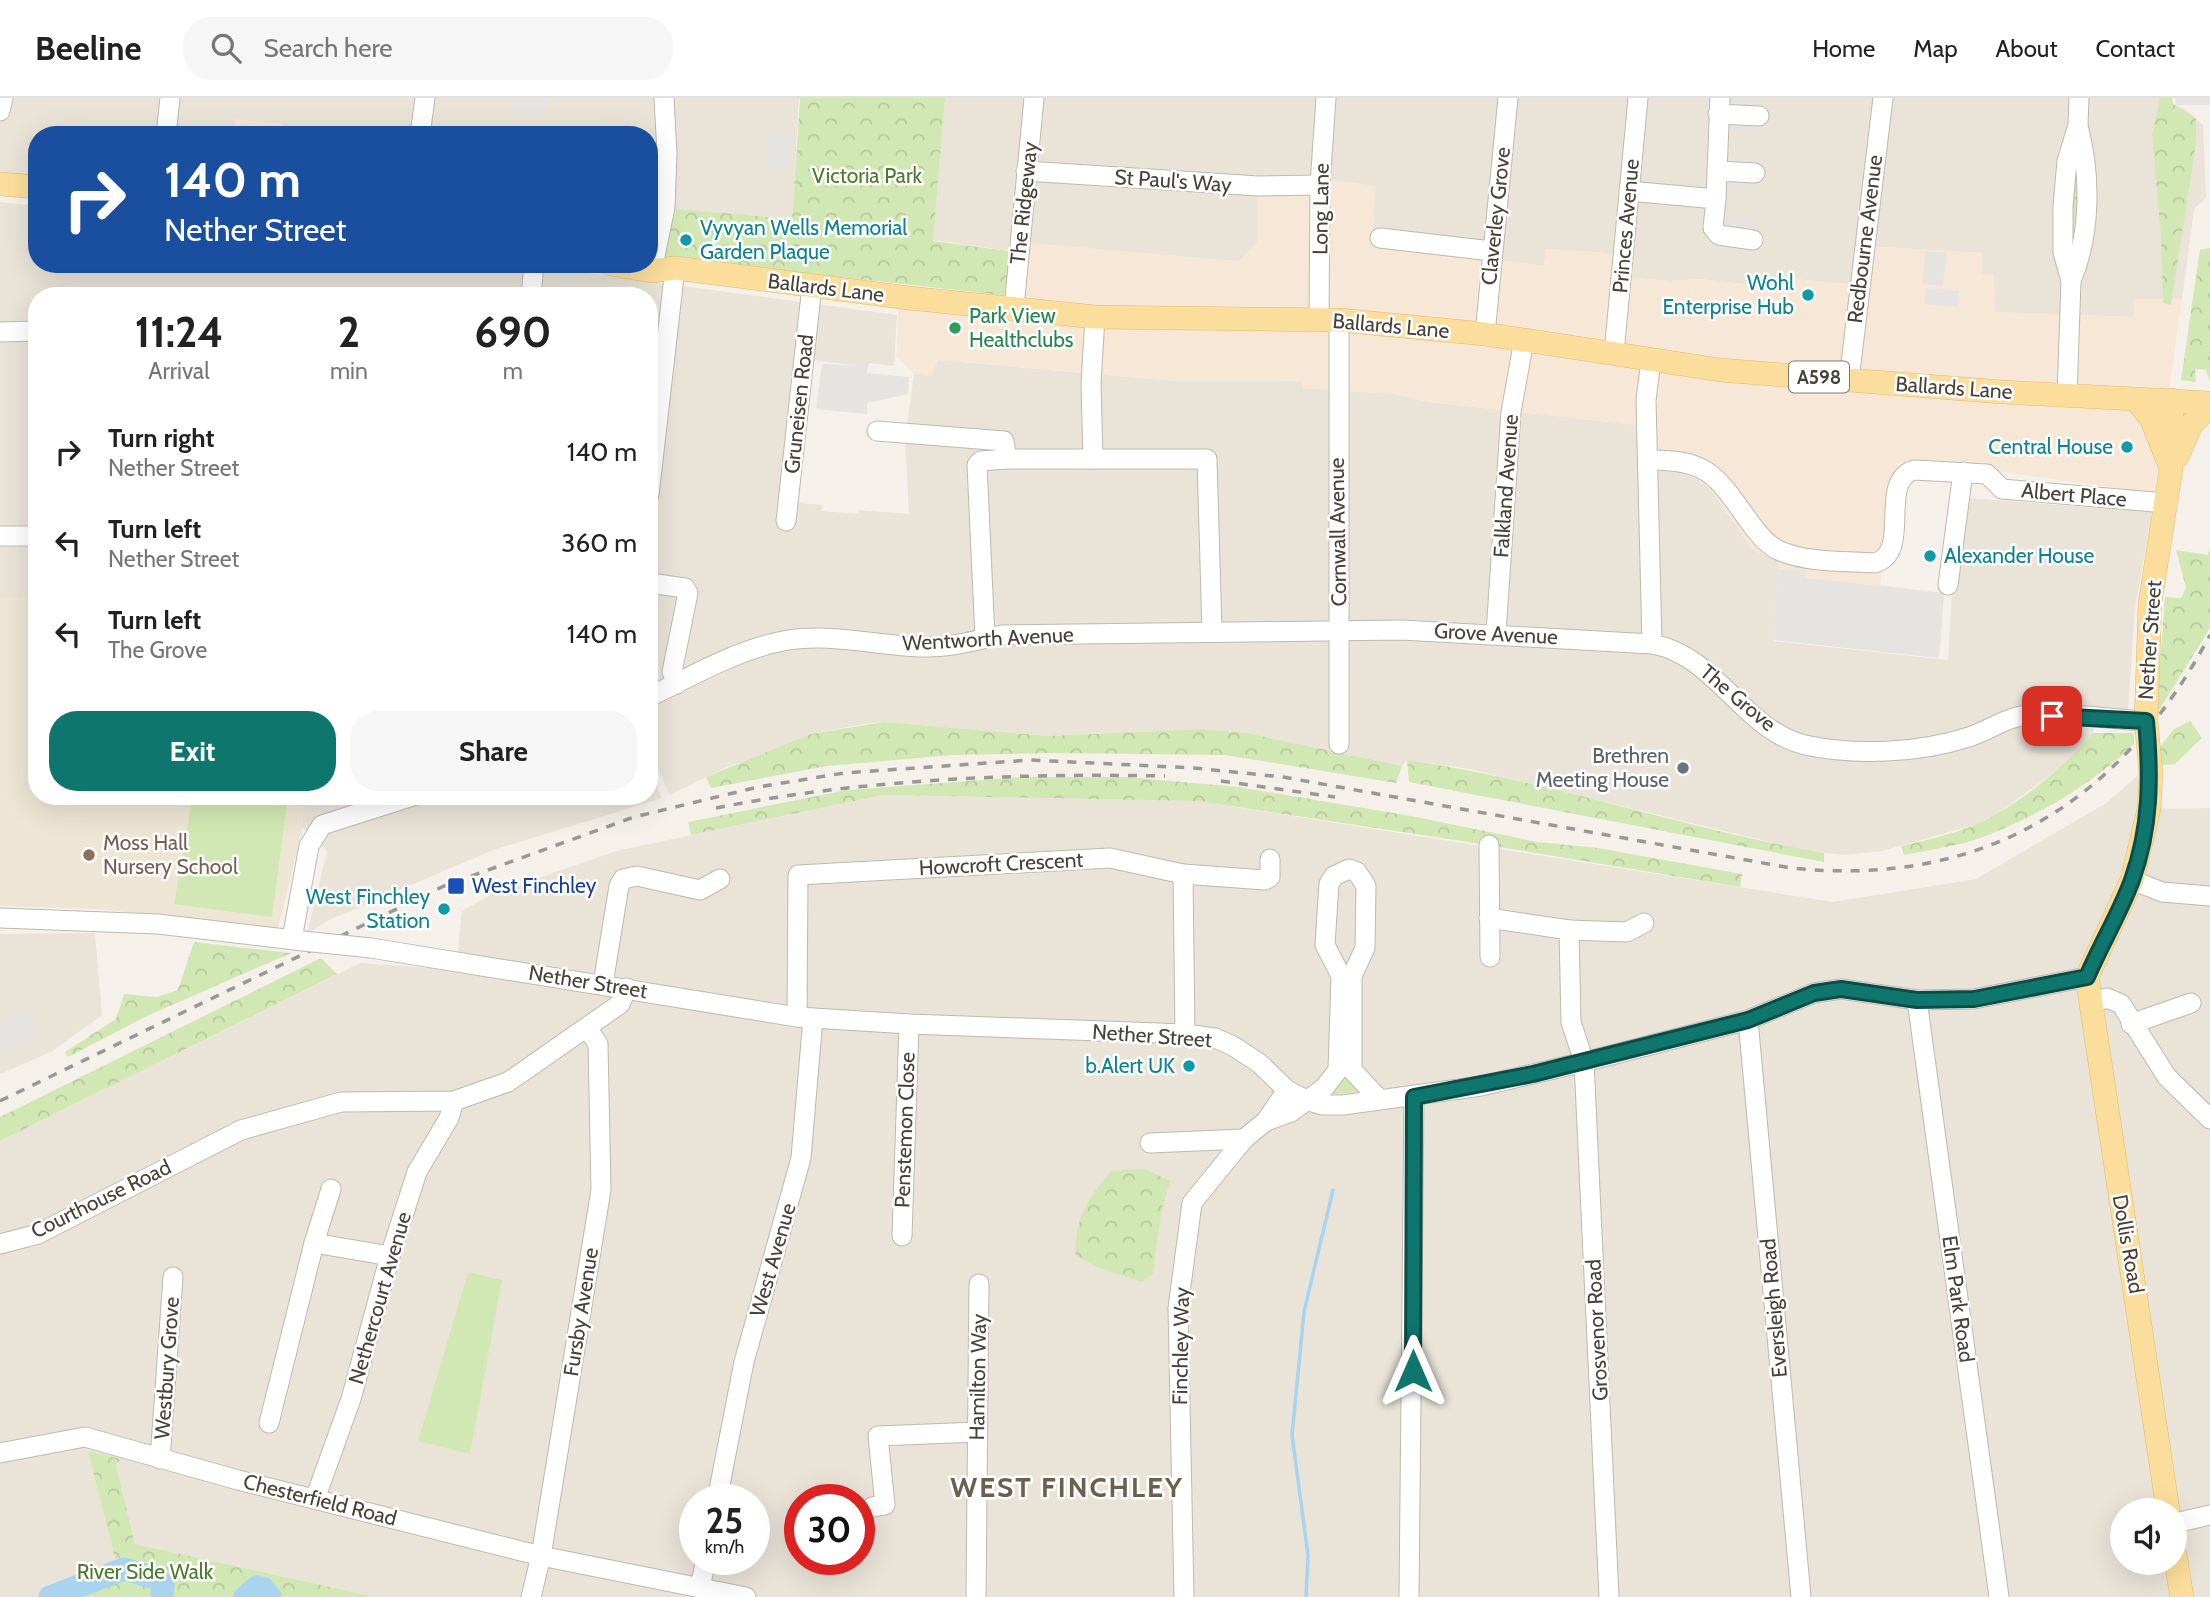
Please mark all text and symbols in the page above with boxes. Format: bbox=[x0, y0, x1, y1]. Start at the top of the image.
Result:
search box bbox=[183, 17, 673, 80]
text: Beeline bbox=[35, 28, 141, 68]
icon: search bbox=[207, 29, 245, 67]
text: Search here bbox=[263, 32, 393, 64]
text: Home bbox=[1812, 34, 1875, 63]
text: Map bbox=[1913, 34, 1958, 63]
text: About bbox=[1996, 34, 2058, 63]
text: Contact bbox=[2096, 34, 2175, 63]
street label: The Ridgeway bbox=[1005, 140, 1042, 266]
street label: Claverley Grove bbox=[1476, 145, 1515, 286]
text: 140 m bbox=[164, 150, 301, 209]
street label: Redbourne Avenue bbox=[1842, 153, 1887, 324]
icon: right bbox=[49, 154, 140, 245]
street label: Princes Avenue bbox=[1607, 157, 1644, 294]
park label: Victoria Park bbox=[812, 163, 923, 188]
street label: Long Lane bbox=[1307, 163, 1334, 255]
street label: St Paul's Way bbox=[1114, 164, 1233, 197]
text: Nether Street bbox=[164, 210, 347, 249]
place label: Vyvyan Wells Memorial Garden Plaque bbox=[700, 215, 907, 264]
marker: Vyvyan Wells Memorial Garden Plaque bbox=[678, 232, 694, 248]
street label: Ballards Lane bbox=[766, 268, 886, 307]
place label: Wohl Enterprise Hub bbox=[1662, 270, 1794, 319]
marker: Wohl Enterprise Hub bbox=[1800, 287, 1816, 303]
place label: Park View Healthclubs bbox=[969, 303, 1074, 352]
text: 11:24 bbox=[135, 306, 223, 358]
text: 2 bbox=[338, 306, 360, 358]
text: 690 bbox=[474, 306, 551, 358]
street label: Ballards Lane bbox=[1332, 308, 1451, 343]
marker: Park View Healthclubs bbox=[947, 320, 963, 336]
street label: Gruneisen Road bbox=[779, 333, 818, 475]
text: Arrival bbox=[148, 357, 210, 385]
text: min bbox=[330, 357, 368, 385]
text: m bbox=[503, 357, 523, 385]
road number: A598 bbox=[1789, 362, 1849, 392]
street label: Ballards Lane bbox=[1895, 371, 2014, 404]
street label: Falkland Avenue bbox=[1488, 413, 1523, 559]
text: Turn right bbox=[108, 422, 214, 454]
icon: right bbox=[49, 433, 87, 471]
place label: Central House bbox=[1988, 434, 2113, 459]
text: 140 m bbox=[567, 436, 637, 468]
marker: Central House bbox=[2119, 439, 2135, 455]
text: Nether Street bbox=[108, 454, 239, 482]
street label: Cornwall Avenue bbox=[1324, 457, 1351, 607]
street label: Albert Place bbox=[2020, 477, 2128, 512]
text: Turn left bbox=[108, 513, 201, 545]
icon: left bbox=[49, 524, 87, 562]
text: 360 m bbox=[561, 527, 637, 559]
place label: Alexander House bbox=[1944, 543, 2095, 568]
text: Nether Street bbox=[108, 545, 239, 573]
marker: Alexander House bbox=[1922, 548, 1938, 564]
street label: Nether Street bbox=[2133, 579, 2166, 701]
text: Turn left bbox=[108, 604, 201, 636]
icon: left bbox=[49, 615, 87, 653]
text: 140 m bbox=[567, 618, 637, 650]
street label: Grove Avenue bbox=[1433, 618, 1559, 649]
street label: Wentworth Avenue bbox=[902, 622, 1075, 655]
text: The Grove bbox=[108, 636, 207, 664]
street label: The Grove bbox=[1696, 659, 1781, 736]
pin bbox=[2022, 686, 2082, 746]
icon: arrive bbox=[2033, 697, 2071, 735]
button: Exit bbox=[49, 711, 336, 791]
button: Share bbox=[350, 711, 637, 791]
place label: Brethren Meeting House bbox=[1536, 743, 1669, 792]
marker: Brethren Meeting House bbox=[1675, 760, 1691, 776]
place label: Moss Hall Nursery School bbox=[103, 830, 238, 879]
marker: Moss Hall Nursery School bbox=[81, 847, 97, 863]
street label: Howcroft Crescent bbox=[918, 847, 1084, 880]
place label: West Finchley bbox=[472, 873, 597, 898]
marker: West Finchley bbox=[446, 876, 466, 896]
place label: West Finchley Station bbox=[306, 884, 430, 933]
marker: West Finchley Station bbox=[436, 901, 452, 917]
street label: Nether Street bbox=[527, 960, 649, 1003]
street label: Nether Street bbox=[1091, 1019, 1213, 1052]
street label: Penstemon Close bbox=[889, 1051, 920, 1208]
place label: b.Alert UK bbox=[1085, 1053, 1175, 1078]
marker: b.Alert UK bbox=[1181, 1058, 1197, 1074]
street label: Courthouse Road bbox=[27, 1154, 175, 1243]
street label: Dollis Road bbox=[2107, 1192, 2149, 1295]
street label: West Avenue bbox=[744, 1200, 801, 1319]
street label: Nethercourt Avenue bbox=[343, 1209, 416, 1387]
street label: Elm Park Road bbox=[1937, 1234, 1980, 1364]
street label: Eversleigh Road bbox=[1755, 1237, 1792, 1379]
street label: Fursby Avenue bbox=[558, 1246, 603, 1378]
street label: Grosvenor Road bbox=[1580, 1259, 1613, 1401]
street label: Finchley Way bbox=[1167, 1286, 1194, 1405]
street label: Westbury Grove bbox=[149, 1296, 184, 1440]
street label: Hamilton Way bbox=[964, 1313, 991, 1441]
position arrow bbox=[1376, 1334, 1450, 1408]
street label: Chesterfield Road bbox=[241, 1468, 399, 1531]
district label: WEST FINCHLEY bbox=[950, 1470, 1184, 1504]
speed limit sign: 30 bbox=[784, 1484, 875, 1575]
map controls bbox=[2110, 1498, 2187, 1575]
button: sound bbox=[2110, 1498, 2187, 1575]
text: 25 bbox=[706, 1499, 743, 1542]
text: km/h bbox=[705, 1536, 744, 1558]
park label: River Side Walk bbox=[77, 1559, 214, 1584]

